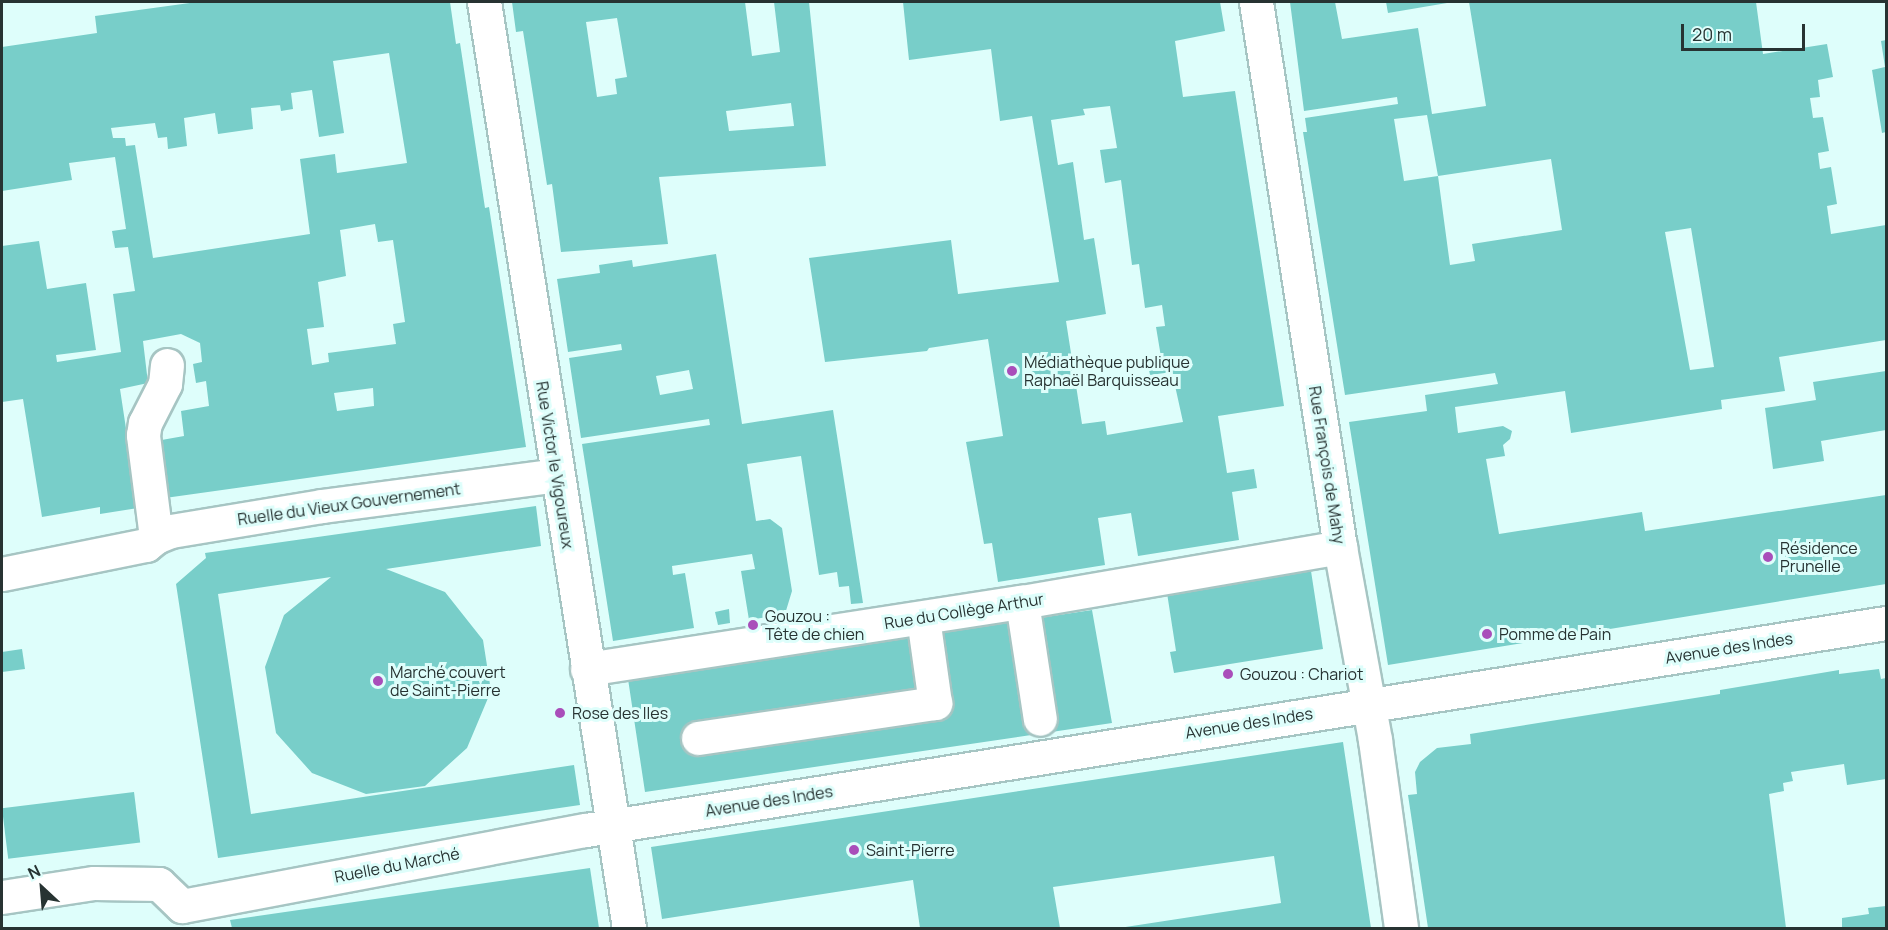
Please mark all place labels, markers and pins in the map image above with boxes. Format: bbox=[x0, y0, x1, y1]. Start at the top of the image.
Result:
place label: Médiathèque publique Raphaël Barquisseau bbox=[1024, 352, 1190, 390]
marker: Médiathèque publique Raphaël Barquisseau bbox=[1005, 364, 1019, 378]
place label: Résidence Prunelle bbox=[1780, 538, 1858, 576]
marker: Résidence Prunelle bbox=[1761, 550, 1775, 564]
place label: Gouzou : Tête de chien bbox=[765, 606, 864, 644]
marker: Gouzou : Tête de chien bbox=[746, 618, 760, 632]
place label: Pomme de Pain bbox=[1499, 624, 1611, 644]
marker: Pomme de Pain bbox=[1480, 627, 1494, 641]
place label: Marché couvert de Saint-Pierre bbox=[390, 662, 506, 700]
place label: Gouzou : Chariot bbox=[1240, 664, 1363, 684]
marker: Gouzou : Chariot bbox=[1221, 667, 1235, 681]
marker: Marché couvert de Saint-Pierre bbox=[371, 674, 385, 688]
place label: Rose des Iles bbox=[572, 703, 668, 723]
marker: Rose des Iles bbox=[553, 706, 567, 720]
place label: Saint-Pierre bbox=[866, 840, 955, 860]
marker: Saint-Pierre bbox=[847, 843, 861, 857]

